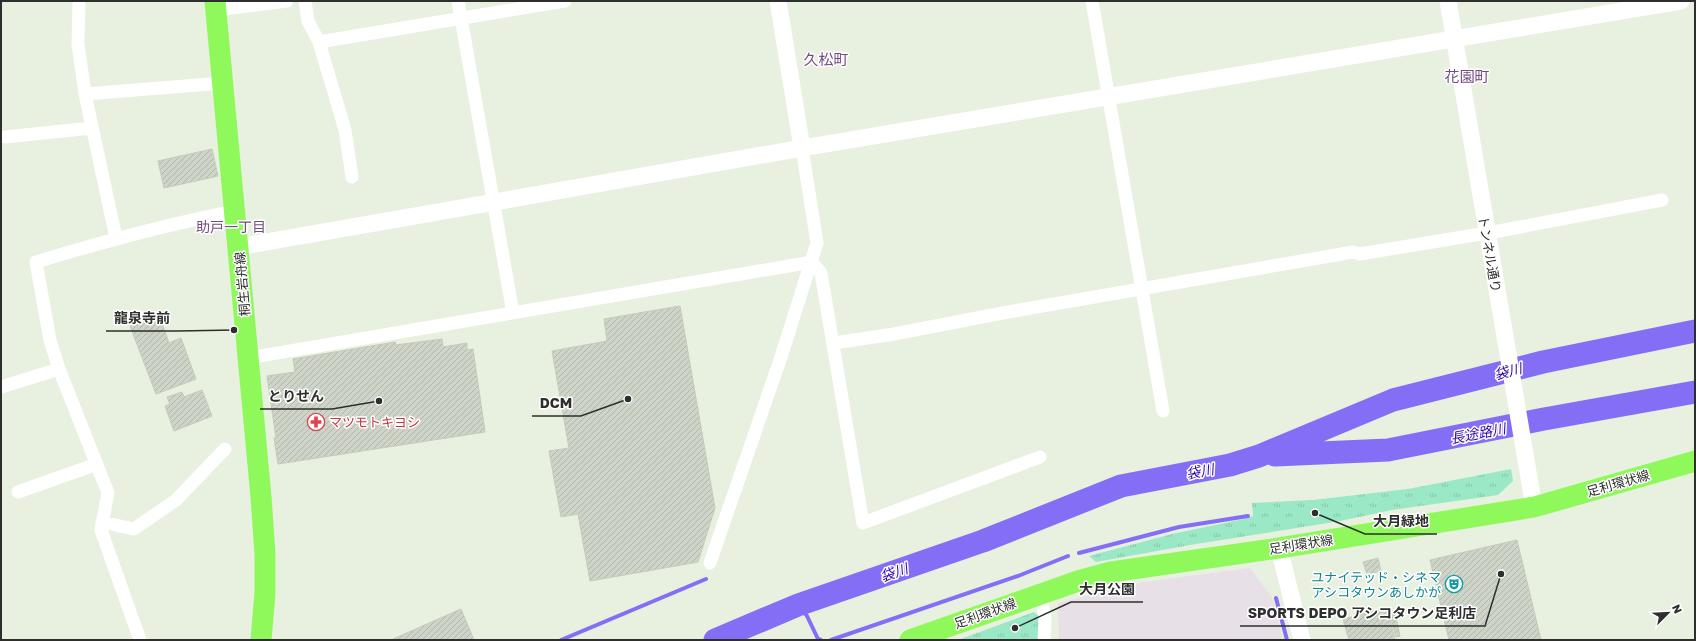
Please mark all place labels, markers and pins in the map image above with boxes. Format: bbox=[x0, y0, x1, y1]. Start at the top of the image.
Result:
callout: 龍泉寺前 bbox=[106, 305, 178, 331]
callout: とりせん bbox=[260, 383, 332, 409]
callout: DCM bbox=[532, 390, 581, 416]
pharmacy icon: マツモトキヨシ bbox=[306, 412, 326, 432]
place label: マツモトキヨシ bbox=[329, 414, 420, 430]
callout: 大月緑地 bbox=[1365, 508, 1437, 534]
place label: ユナイテッド・シネマ アシコタウンあしかが bbox=[1311, 569, 1441, 600]
theatre icon: ユナイテッド・シネマ アシコタウンあしかが bbox=[1444, 574, 1464, 594]
callout: 大月公園 bbox=[1071, 576, 1143, 602]
callout: SPORTS DEPO アシコタウン足利店 bbox=[1240, 600, 1485, 626]

